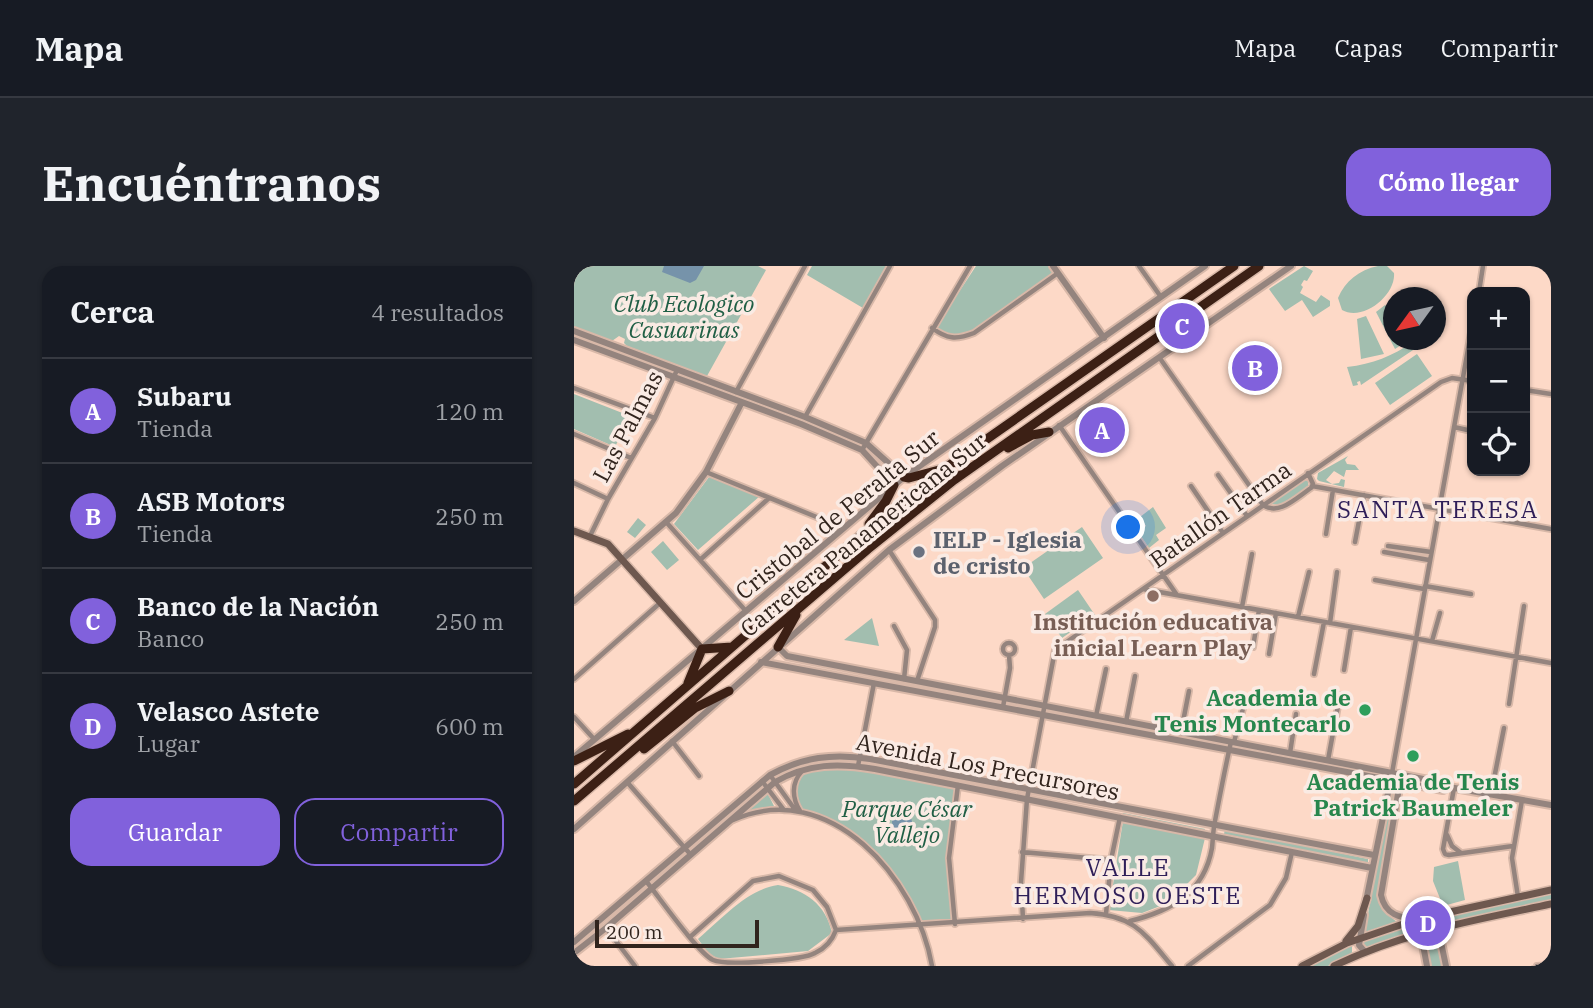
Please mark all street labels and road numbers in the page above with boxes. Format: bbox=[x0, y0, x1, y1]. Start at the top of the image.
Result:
street label: Las Palmas bbox=[585, 365, 669, 487]
street label: Cristobal de Peralta Sur bbox=[729, 422, 945, 606]
street label: Carretera Panamericana Sur bbox=[734, 425, 992, 643]
street label: Batallón Tarma bbox=[1143, 454, 1297, 574]
street label: Avenida Los Precursores bbox=[854, 726, 1122, 806]

